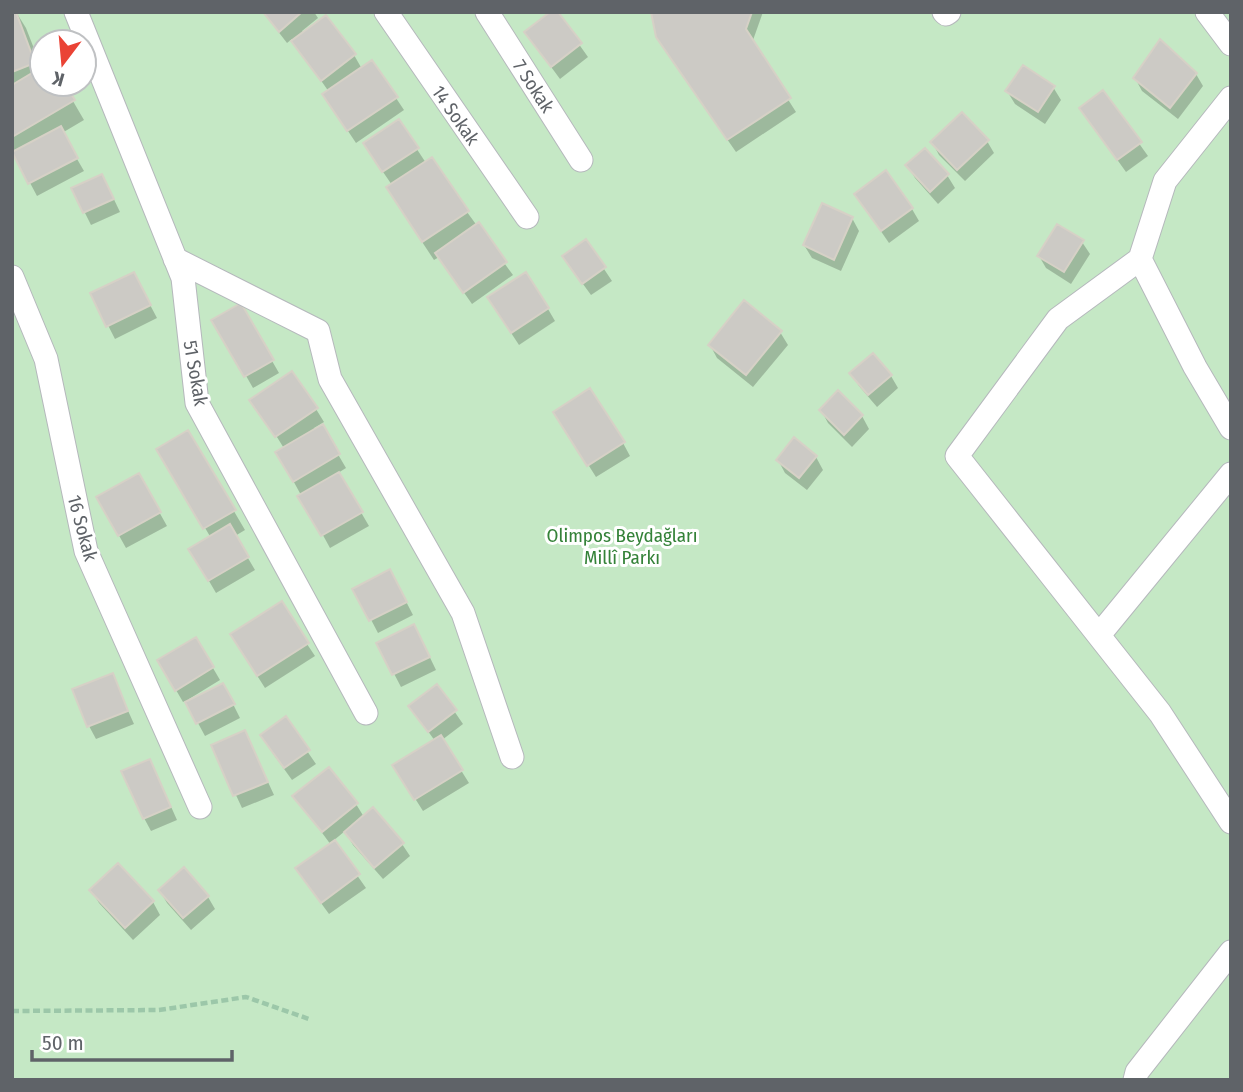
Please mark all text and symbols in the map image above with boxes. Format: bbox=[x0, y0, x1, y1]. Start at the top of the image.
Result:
north arrow bbox=[28, 28, 98, 98]
street label: 7 Sokak bbox=[508, 56, 559, 117]
text: K bbox=[49, 66, 67, 91]
street label: 14 Sokak bbox=[427, 81, 484, 150]
street label: 51 Sokak bbox=[178, 339, 213, 408]
street label: 16 Sokak bbox=[63, 493, 102, 564]
park label: Olimpos Beydağları Millî Parkı bbox=[546, 524, 698, 569]
scale bar bbox=[32, 1018, 231, 1062]
text: 50 m bbox=[42, 1030, 84, 1056]

